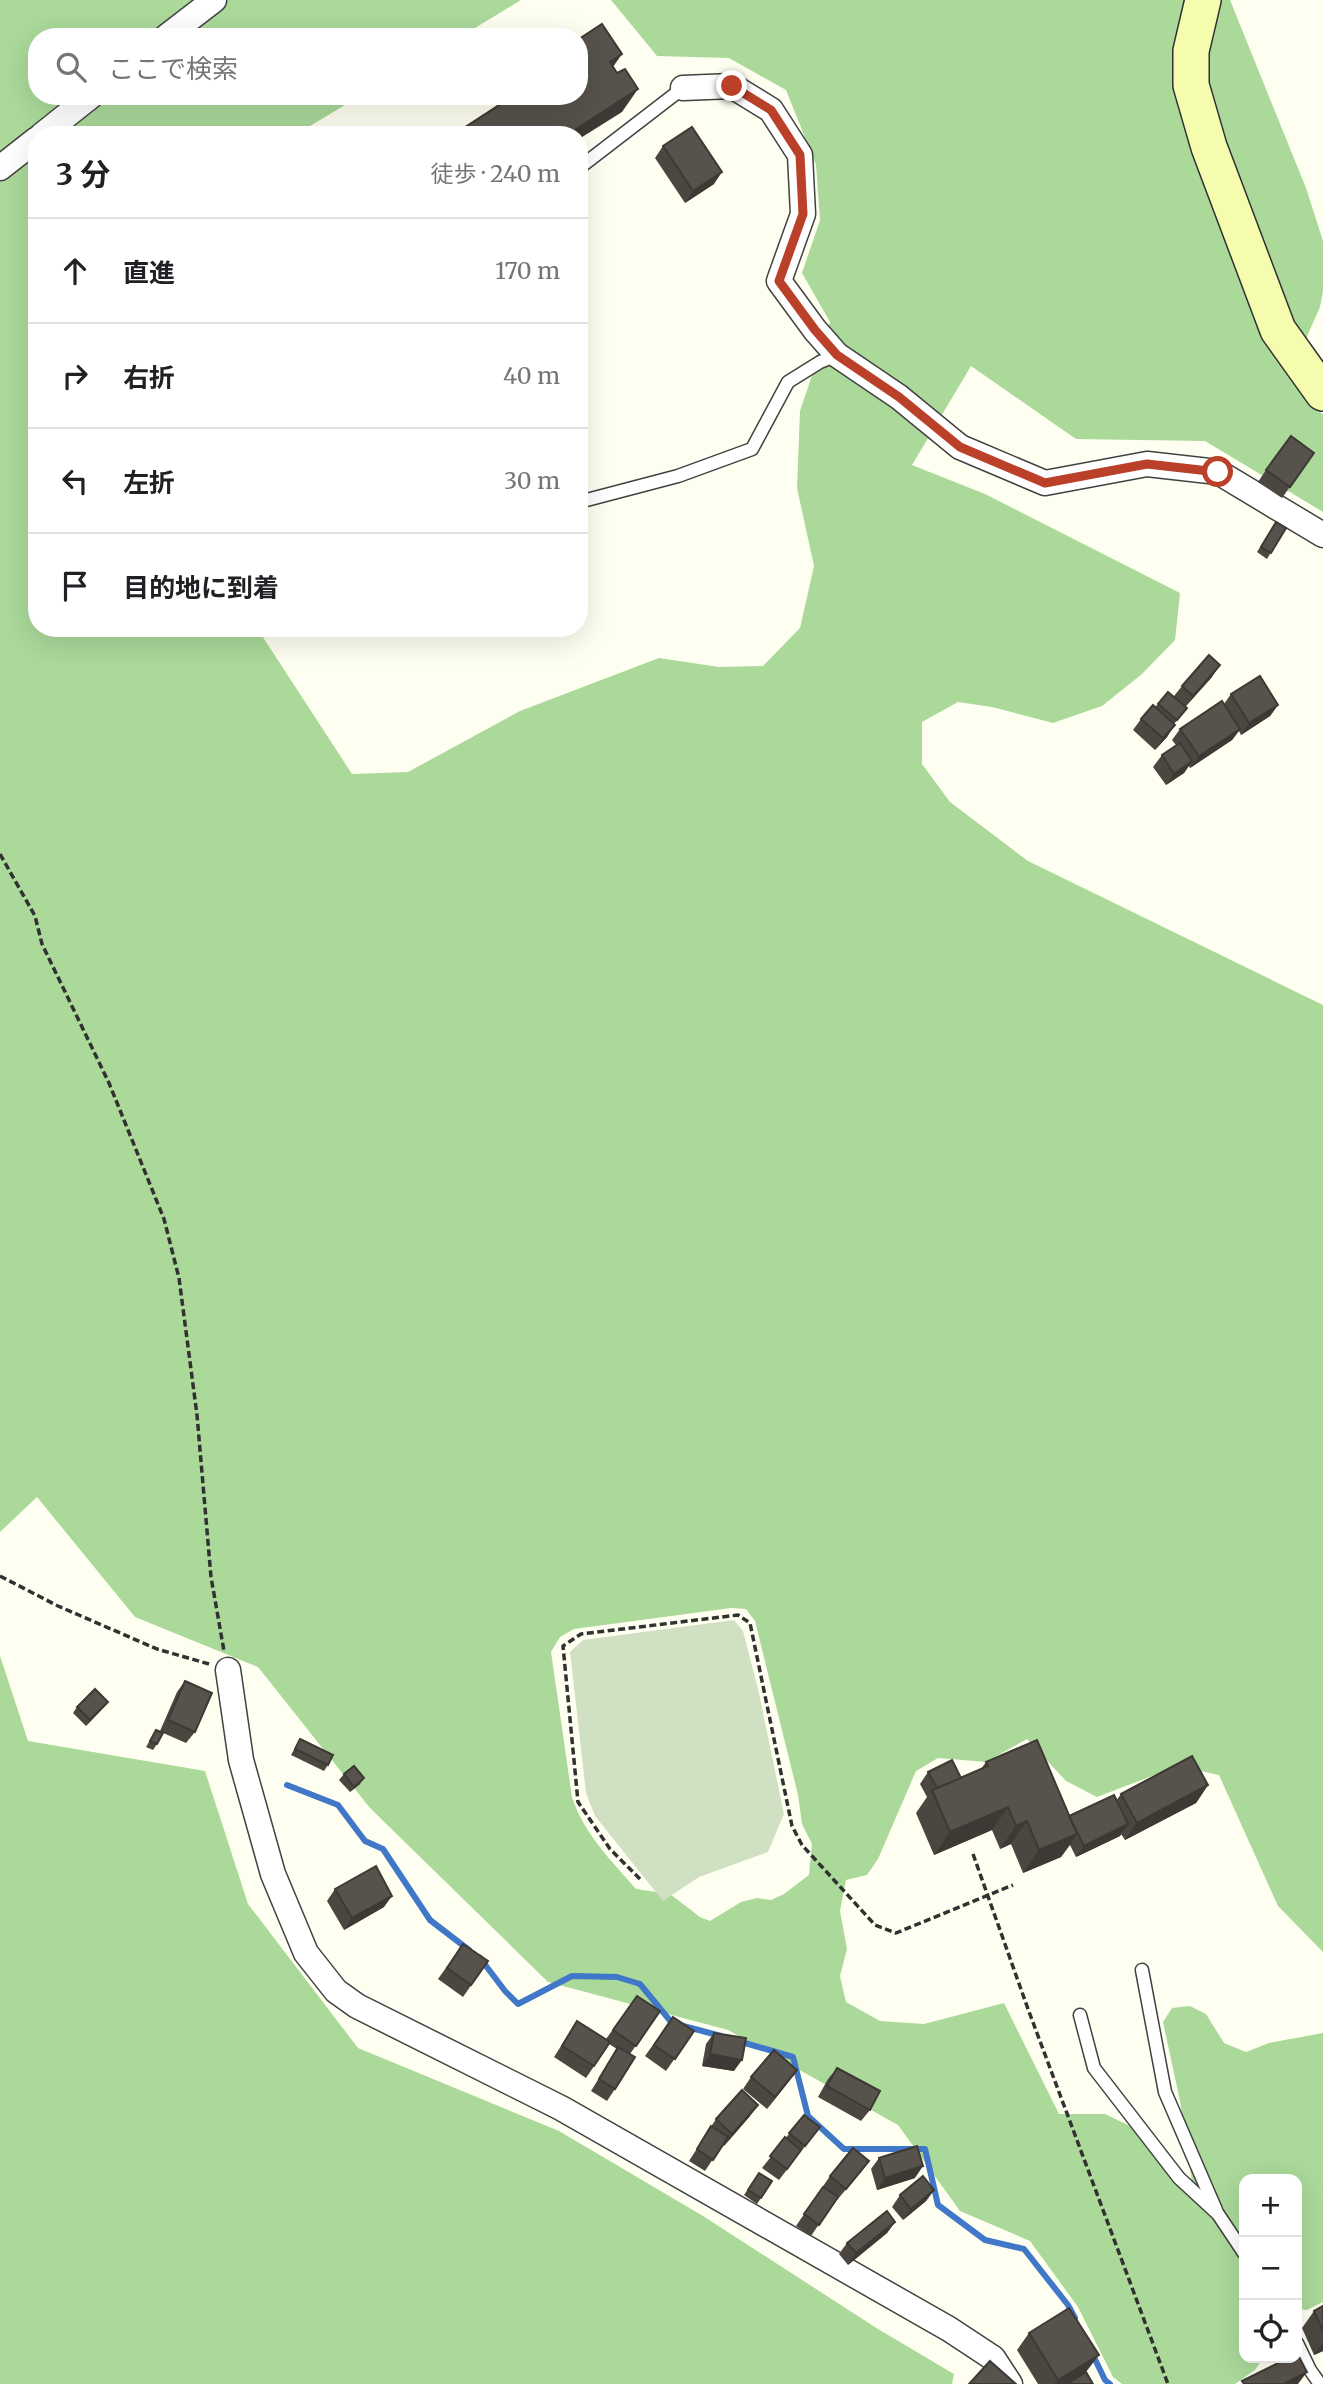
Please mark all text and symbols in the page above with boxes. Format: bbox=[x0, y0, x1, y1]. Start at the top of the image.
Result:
search box bbox=[28, 28, 588, 105]
icon: search bbox=[52, 48, 90, 86]
text: ここで検索 bbox=[108, 52, 238, 85]
route end bbox=[716, 70, 747, 101]
text: 3 分 bbox=[56, 155, 110, 193]
text: 徒歩 · 240 m bbox=[431, 159, 560, 188]
icon: ahead bbox=[56, 252, 94, 290]
text: 直進 bbox=[123, 256, 175, 289]
text: 170 m bbox=[495, 256, 560, 285]
icon: right bbox=[56, 357, 94, 395]
text: 右折 bbox=[123, 361, 175, 394]
text: 40 m bbox=[503, 361, 560, 390]
route start bbox=[1202, 456, 1233, 487]
icon: left bbox=[56, 462, 94, 500]
text: 左折 bbox=[123, 466, 175, 499]
text: 30 m bbox=[504, 466, 560, 495]
icon: arrive bbox=[56, 567, 94, 605]
text: 目的地に到着 bbox=[123, 571, 279, 604]
map controls bbox=[1239, 2174, 1302, 2363]
button: + bbox=[1239, 2174, 1302, 2237]
button: − bbox=[1239, 2237, 1302, 2300]
button: locate bbox=[1239, 2300, 1302, 2363]

